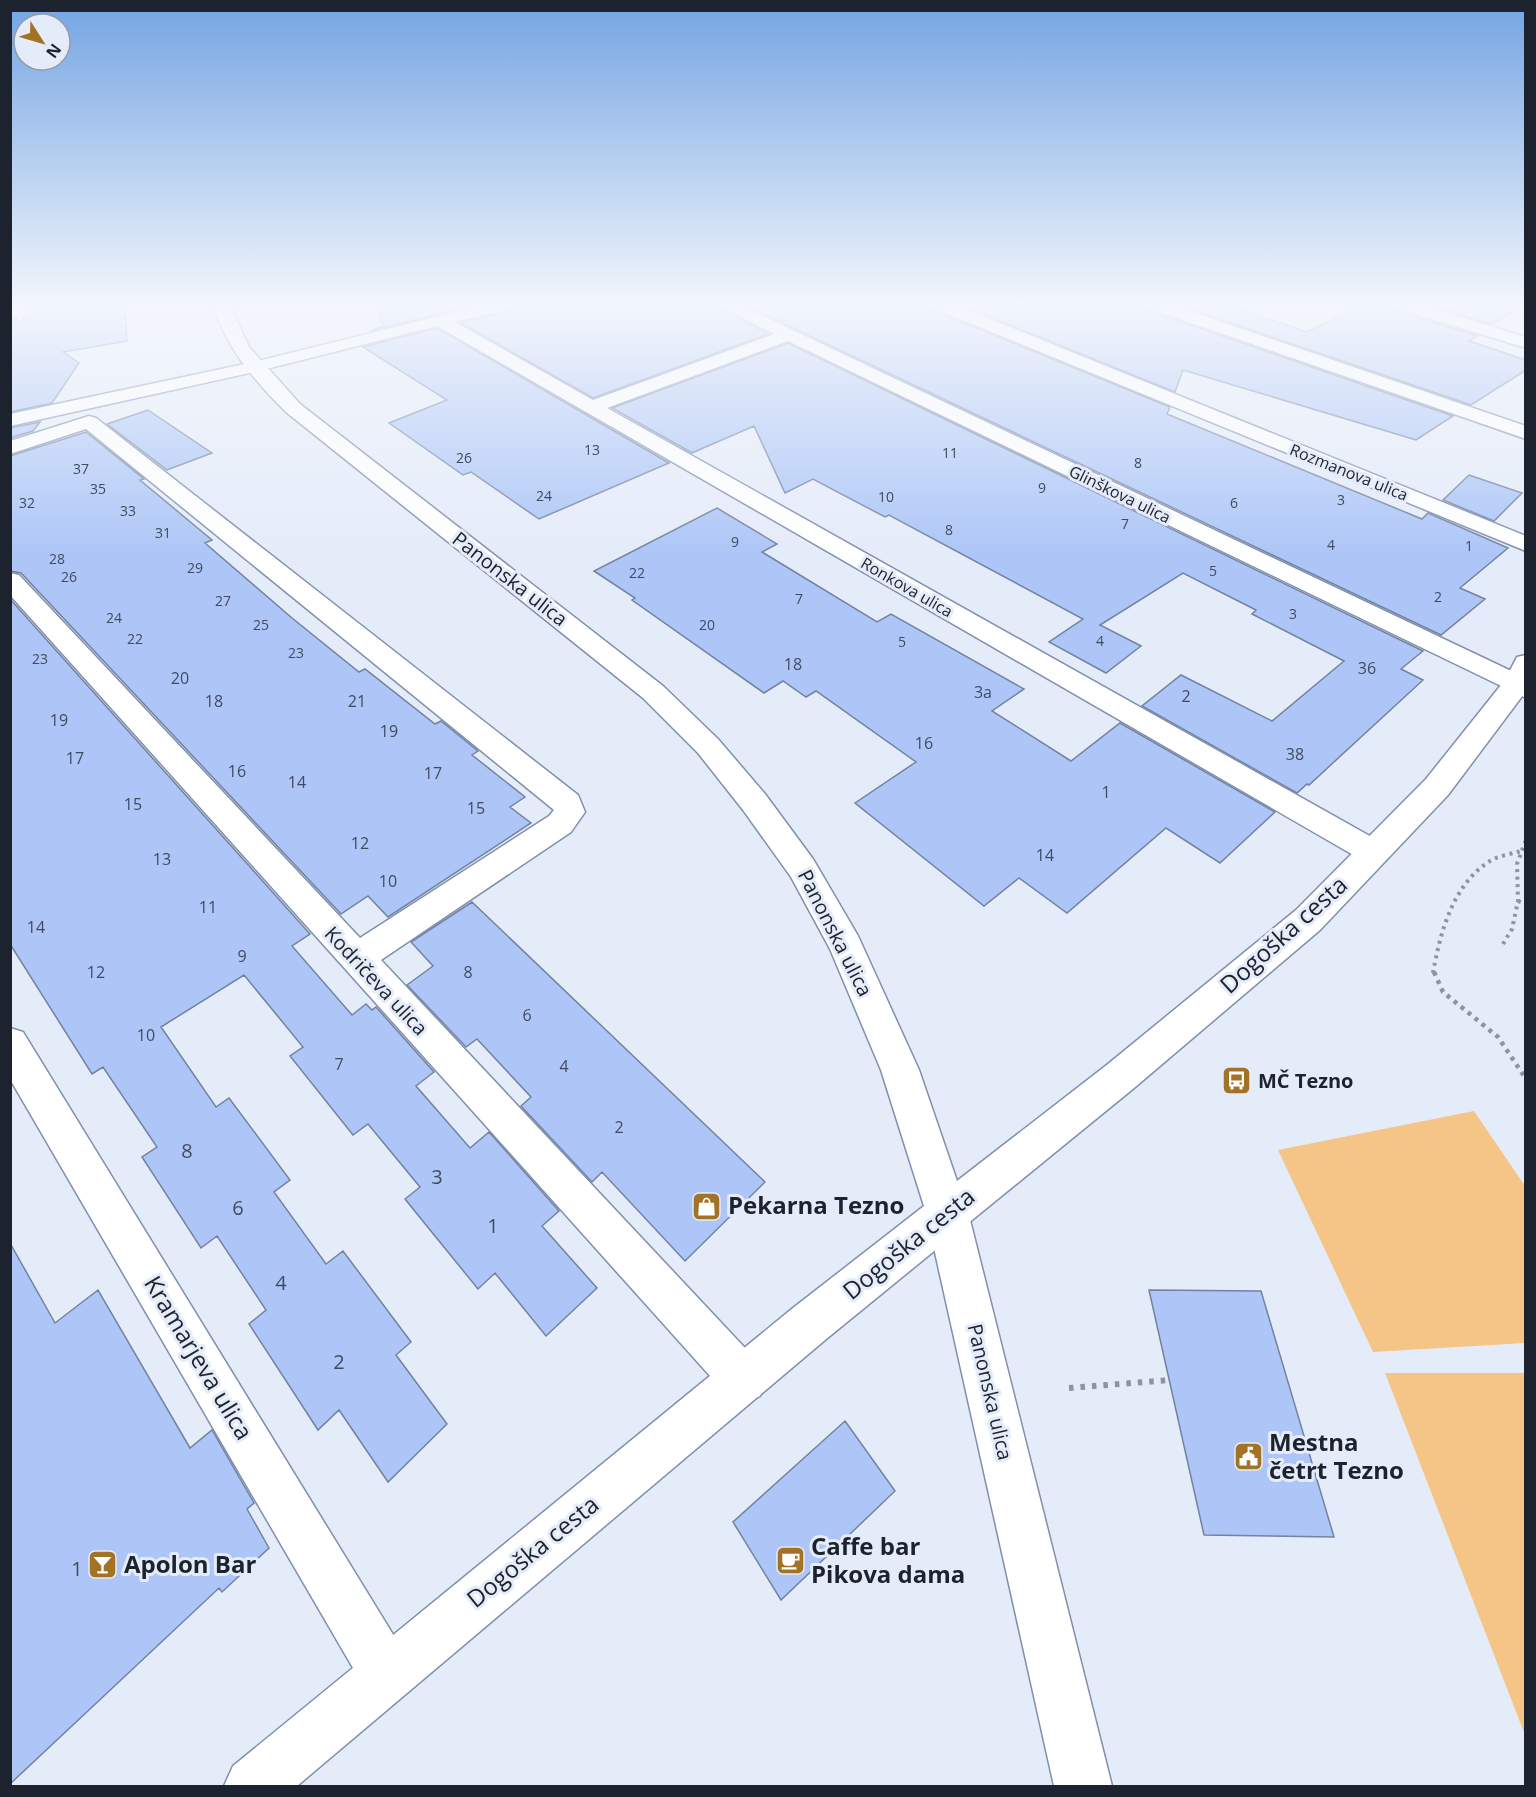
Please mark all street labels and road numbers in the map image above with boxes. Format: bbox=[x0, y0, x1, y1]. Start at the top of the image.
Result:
street label: Rozmanova ulica bbox=[1287, 438, 1411, 506]
street label: Glinškova ulica bbox=[1065, 460, 1175, 528]
street label: Panonska ulica bbox=[447, 525, 573, 632]
street label: Ronkova ulica bbox=[857, 552, 957, 622]
street label: Panonska ulica bbox=[792, 865, 879, 1001]
street label: Dogoška cesta bbox=[1212, 868, 1354, 1000]
street label: Kodričeva ulica bbox=[319, 920, 434, 1041]
street label: Dogoška cesta bbox=[835, 1179, 981, 1306]
street label: Kramarjeva ulica bbox=[137, 1269, 261, 1445]
street label: Panonska ulica bbox=[962, 1321, 1019, 1463]
street label: Dogoška cesta bbox=[459, 1487, 605, 1614]

